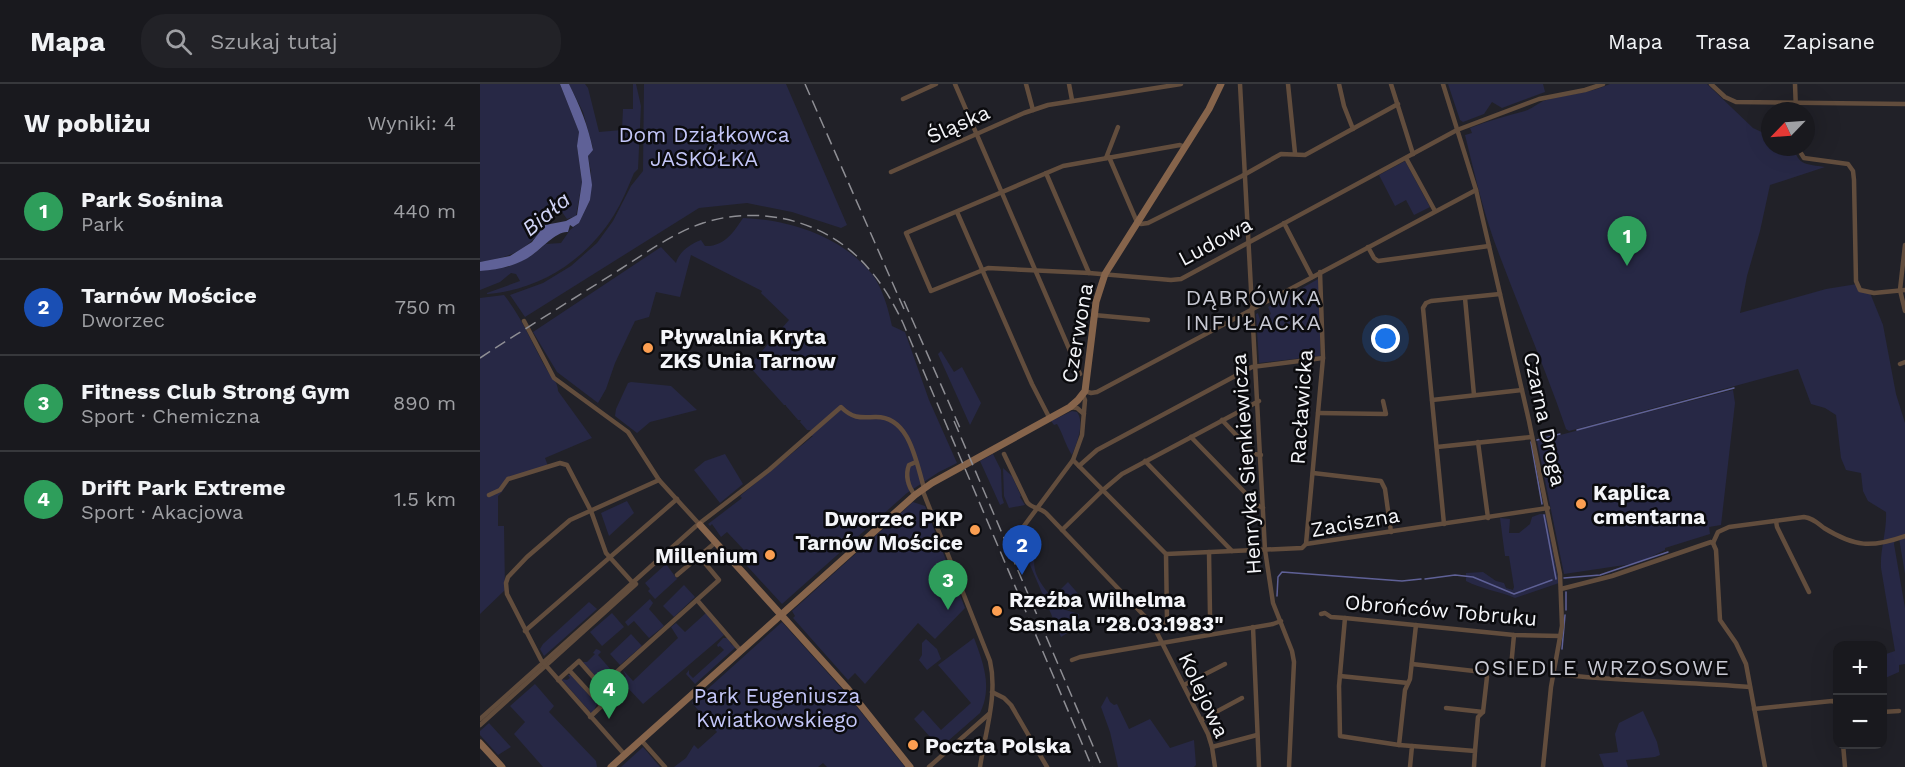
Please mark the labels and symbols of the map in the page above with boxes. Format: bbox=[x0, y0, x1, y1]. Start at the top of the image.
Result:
street label: Śląska bbox=[923, 99, 994, 149]
north arrow bbox=[1761, 102, 1815, 156]
park label: Dom Działkowca JASKÓŁKA bbox=[618, 122, 790, 171]
water label: Biała bbox=[517, 187, 575, 241]
street label: Ludowa bbox=[1174, 211, 1256, 271]
pin: 1 bbox=[1608, 216, 1646, 266]
street label: Czerwona bbox=[1056, 281, 1098, 385]
district label: DĄBRÓWKA INFUŁACKA bbox=[1185, 285, 1323, 335]
place label: Pływalnia Kryta ZKS Unia Tarnow bbox=[660, 324, 836, 373]
your location bbox=[1371, 324, 1400, 353]
marker: Pływalnia Kryta ZKS Unia Tarnow bbox=[641, 341, 655, 355]
street label: Racławicka bbox=[1285, 348, 1318, 465]
street label: Czarna Droga bbox=[1519, 350, 1571, 488]
street label: Henryka Sienkiewicza bbox=[1226, 353, 1266, 575]
place label: Kaplica cmentarna bbox=[1593, 480, 1706, 529]
marker: Kaplica cmentarna bbox=[1574, 497, 1588, 511]
street label: Zaciszna bbox=[1309, 502, 1401, 542]
place label: Dworzec PKP Tarnów Mościce bbox=[795, 506, 963, 555]
marker: Dworzec PKP Tarnów Mościce bbox=[968, 523, 982, 537]
pin: 2 bbox=[1002, 526, 1042, 575]
place label: Millenium bbox=[655, 543, 758, 568]
marker: Millenium bbox=[763, 548, 777, 562]
pin: 3 bbox=[928, 560, 968, 610]
place label: Rzeźba Wilhelma Sasnala "28.03.1983" bbox=[1009, 587, 1224, 636]
street label: Obrońców Tobruku bbox=[1344, 589, 1538, 631]
marker: Rzeźba Wilhelma Sasnala "28.03.1983" bbox=[990, 604, 1004, 618]
street label: Kolejowa bbox=[1173, 648, 1235, 742]
district label: OSIEDLE WRZOSOWE bbox=[1474, 655, 1730, 680]
pin: 4 bbox=[590, 670, 628, 719]
park label: Park Eugeniusza Kwiatkowskiego bbox=[694, 683, 861, 732]
place label: Poczta Polska bbox=[925, 733, 1072, 758]
marker: Poczta Polska bbox=[906, 738, 920, 752]

